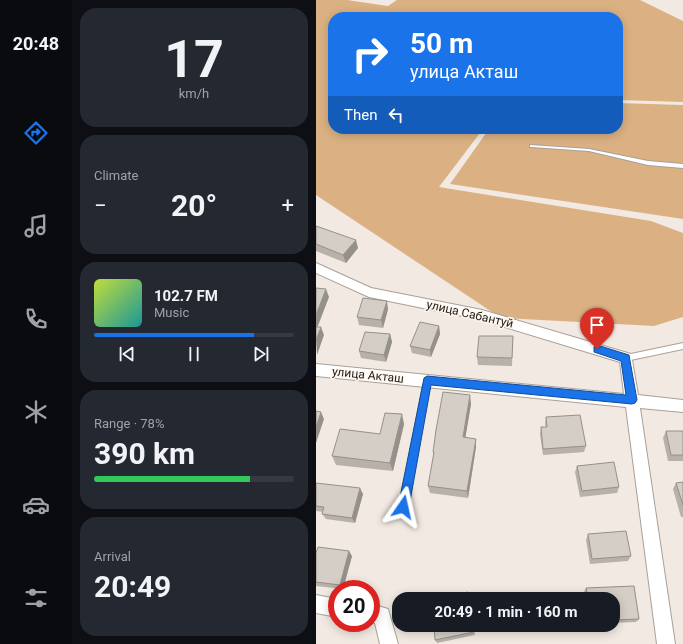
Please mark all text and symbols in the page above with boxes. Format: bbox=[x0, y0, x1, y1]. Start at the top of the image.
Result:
text: 50 m bbox=[410, 27, 473, 60]
icon: right bbox=[344, 28, 396, 80]
text: 17 bbox=[164, 29, 224, 90]
text: 20:48 bbox=[13, 33, 59, 54]
text: улица Акташ bbox=[410, 61, 518, 82]
text: km/h bbox=[179, 86, 209, 101]
icon: left bbox=[385, 104, 407, 126]
text: Then bbox=[344, 106, 377, 124]
icon: directions bbox=[22, 119, 50, 147]
text: Climate bbox=[94, 168, 138, 183]
text: 20° bbox=[171, 188, 217, 223]
text: − bbox=[94, 193, 107, 218]
text: + bbox=[282, 193, 294, 218]
icon: music bbox=[22, 212, 50, 240]
text: 102.7 FM bbox=[154, 287, 218, 305]
street label: улица Сабантуй bbox=[425, 297, 515, 331]
icon: phone bbox=[22, 305, 50, 333]
text: Music bbox=[154, 305, 189, 320]
pin bbox=[580, 308, 614, 349]
icon: arrive bbox=[586, 314, 608, 336]
icon: previous bbox=[116, 343, 138, 365]
icon: pause bbox=[183, 343, 205, 365]
icon: next bbox=[250, 343, 272, 365]
street label: улица Акташ bbox=[331, 364, 405, 386]
icon: climate bbox=[22, 398, 50, 426]
text: Range · 78% bbox=[94, 416, 164, 431]
text: 390 km bbox=[94, 436, 195, 471]
position arrow bbox=[382, 486, 424, 528]
icon: car bbox=[22, 491, 50, 519]
text: Arrival bbox=[94, 549, 131, 564]
text: 20:49 bbox=[94, 569, 171, 604]
speed limit sign: 20 bbox=[328, 580, 380, 632]
icon: filters bbox=[22, 584, 50, 612]
text: 20:49 · 1 min · 160 m bbox=[435, 603, 577, 621]

